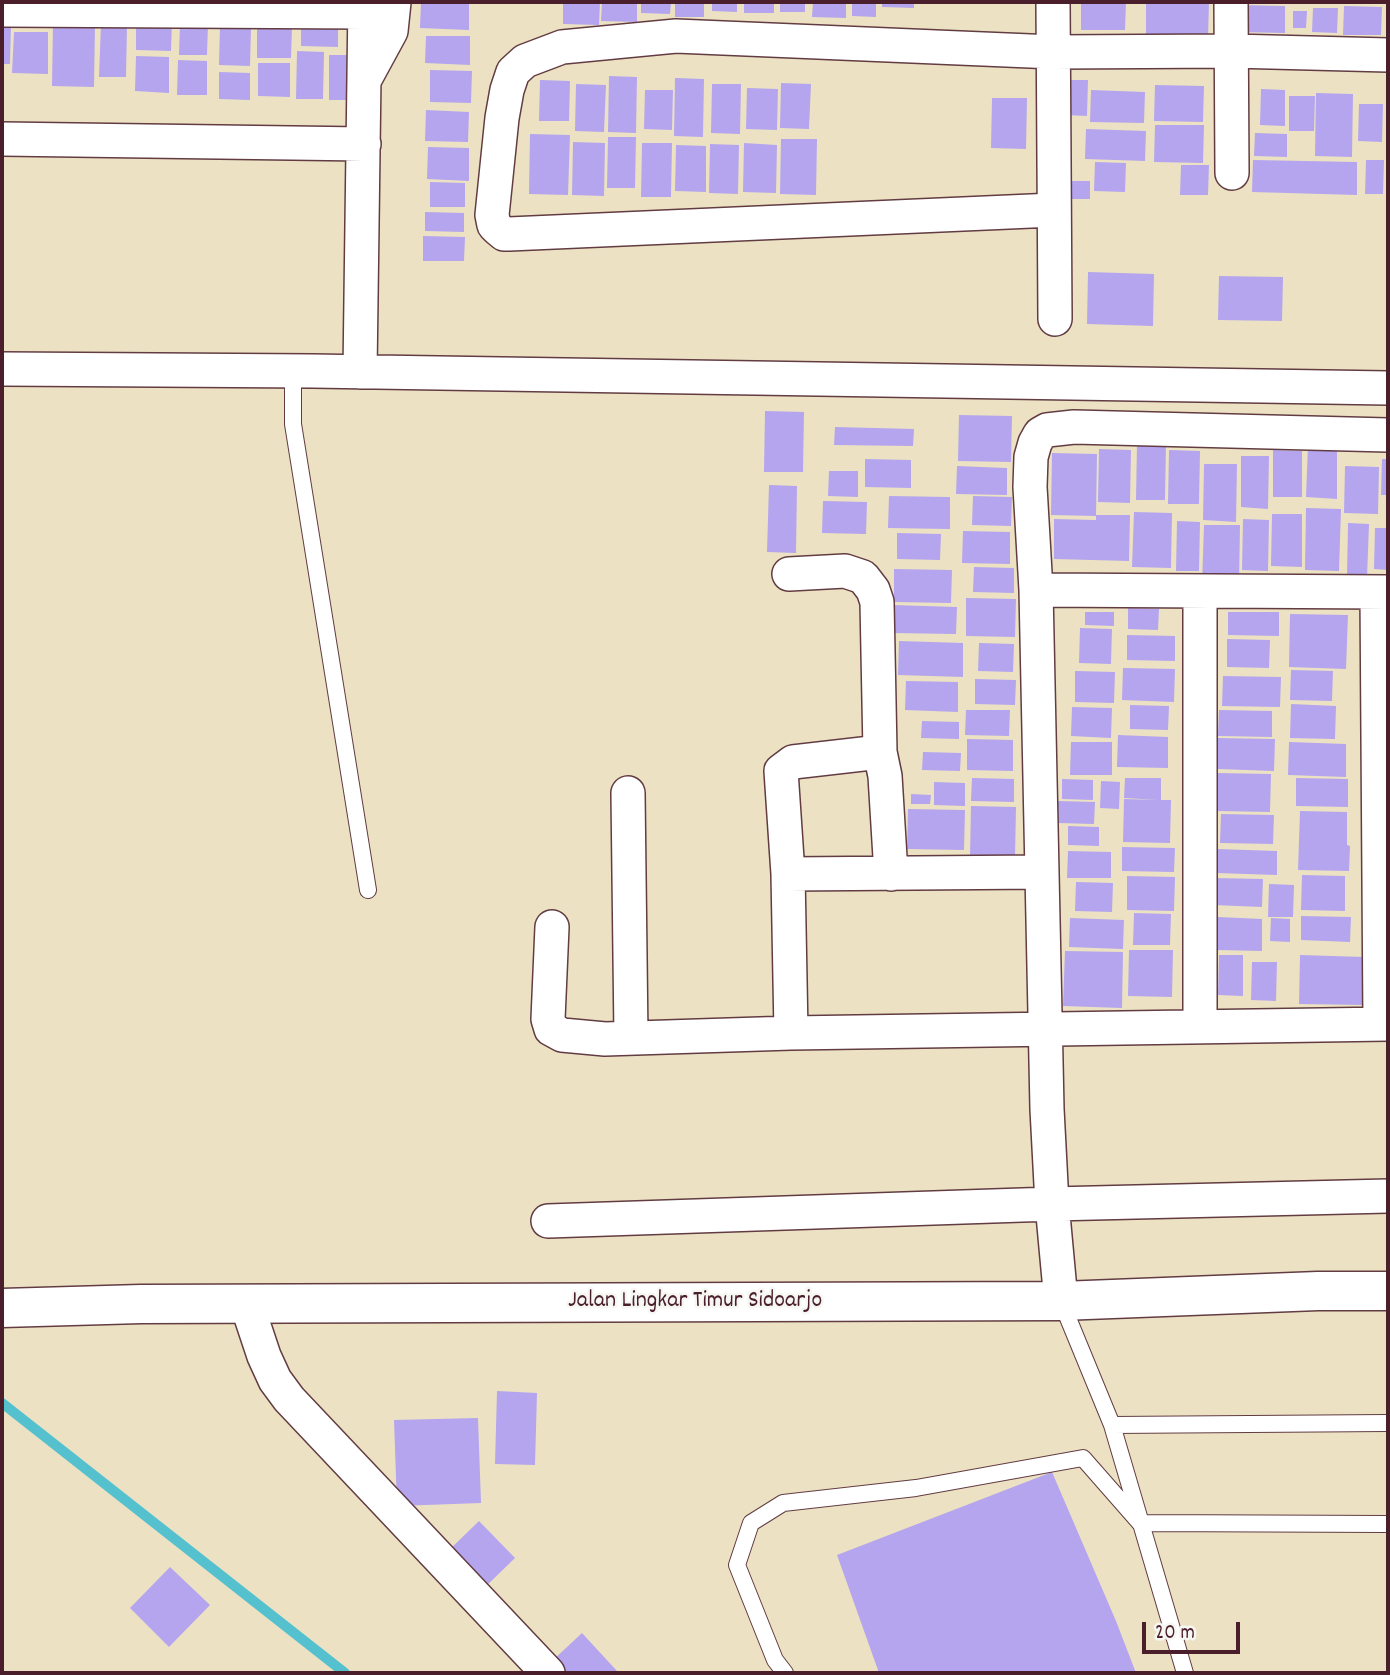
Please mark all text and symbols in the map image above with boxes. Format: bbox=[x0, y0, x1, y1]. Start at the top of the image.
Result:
street label: Jalan Lingkar Timur Sidoarjo bbox=[568, 1289, 822, 1317]
scale bar bbox=[1145, 1608, 1243, 1652]
text: 20 m bbox=[1155, 1619, 1195, 1649]

